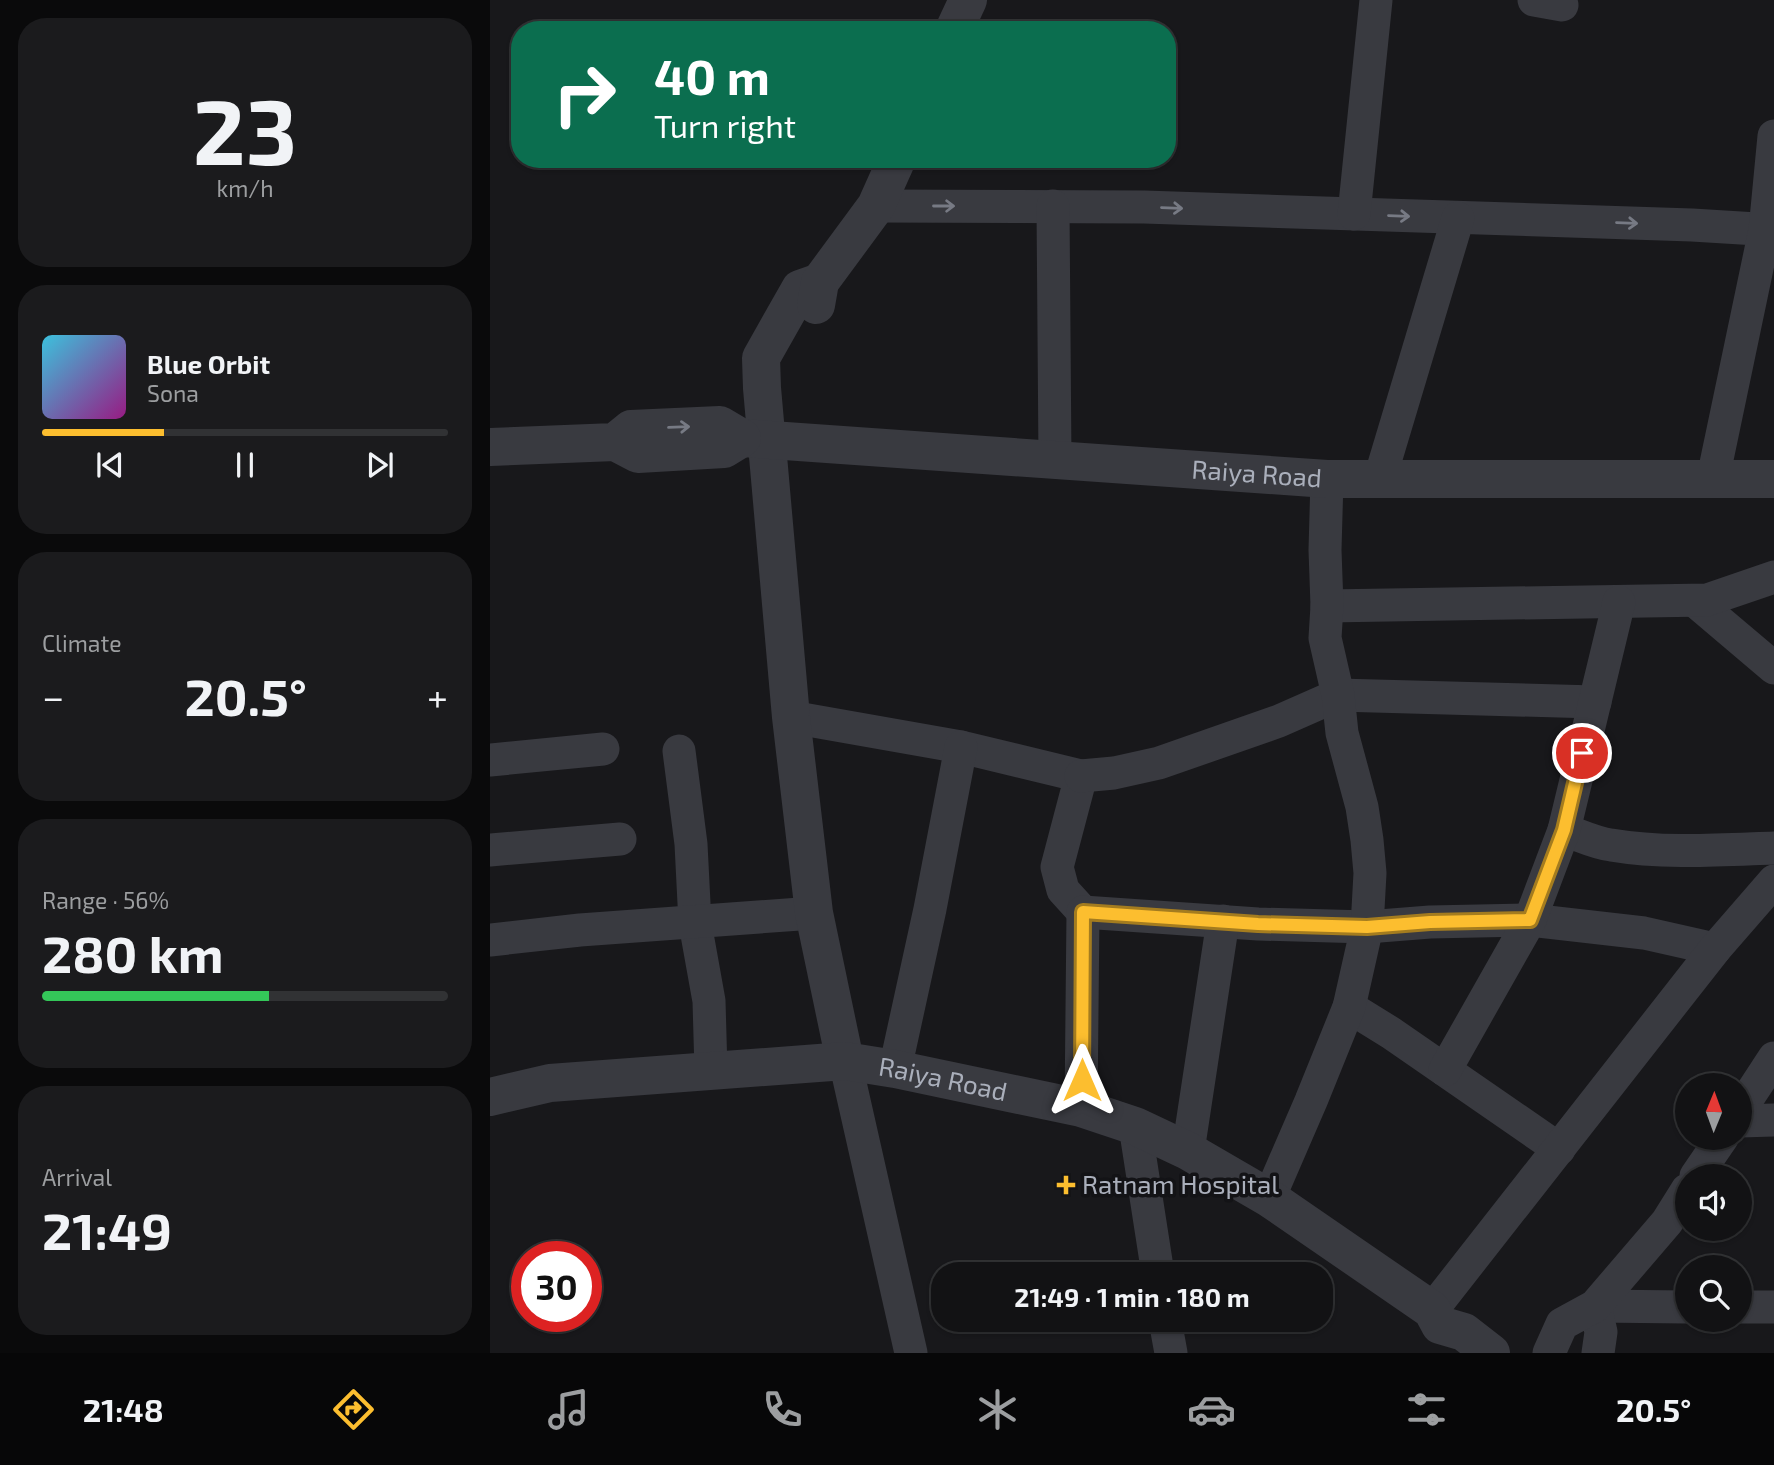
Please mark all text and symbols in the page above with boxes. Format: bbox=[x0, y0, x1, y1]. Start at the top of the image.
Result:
text: 40 m bbox=[654, 46, 770, 105]
icon: right bbox=[539, 49, 630, 140]
text: 23 bbox=[193, 74, 297, 183]
text: Turn right bbox=[654, 106, 796, 144]
text: km/h bbox=[216, 174, 274, 202]
one-way arrow bbox=[933, 199, 956, 213]
one-way arrow bbox=[1160, 201, 1183, 214]
one-way arrow bbox=[1388, 209, 1411, 222]
one-way arrow bbox=[1615, 216, 1638, 230]
text: Blue Orbit bbox=[147, 348, 270, 379]
text: Sona bbox=[147, 379, 199, 407]
one-way arrow bbox=[667, 420, 690, 433]
icon: previous bbox=[91, 446, 129, 484]
icon: pause bbox=[226, 446, 264, 484]
icon: next bbox=[361, 446, 399, 484]
street label: Raiya Road bbox=[1191, 453, 1323, 493]
text: Climate bbox=[42, 629, 122, 657]
text: 20.5° bbox=[184, 664, 307, 726]
text: − bbox=[42, 673, 64, 719]
text: + bbox=[427, 673, 448, 719]
pin bbox=[1552, 723, 1612, 783]
icon: arrive bbox=[1563, 734, 1601, 772]
text: Range · 56% bbox=[42, 886, 169, 914]
text: 280 km bbox=[42, 921, 224, 983]
position arrow bbox=[1045, 1043, 1119, 1117]
street label: Raiya Road bbox=[877, 1050, 1010, 1106]
north arrow bbox=[1675, 1073, 1752, 1150]
map controls bbox=[1675, 1073, 1752, 1332]
text: Arrival bbox=[42, 1163, 112, 1191]
button: sound bbox=[1675, 1164, 1752, 1241]
place label: Ratnam Hospital bbox=[1082, 1168, 1279, 1199]
marker: Ratnam Hospital bbox=[1056, 1175, 1076, 1195]
text: 21:49 bbox=[42, 1198, 172, 1260]
speed limit sign: 30 bbox=[511, 1241, 602, 1332]
button: search bbox=[1675, 1255, 1752, 1332]
text: 21:49 · 1 min · 180 m bbox=[1014, 1281, 1250, 1312]
icon: directions bbox=[329, 1385, 378, 1434]
icon: music bbox=[544, 1385, 593, 1434]
icon: phone bbox=[758, 1385, 807, 1434]
icon: climate bbox=[973, 1385, 1022, 1434]
icon: car bbox=[1187, 1385, 1236, 1434]
icon: filters bbox=[1402, 1385, 1451, 1434]
text: 21:48 bbox=[83, 1390, 164, 1428]
text: 20.5° bbox=[1616, 1390, 1691, 1428]

